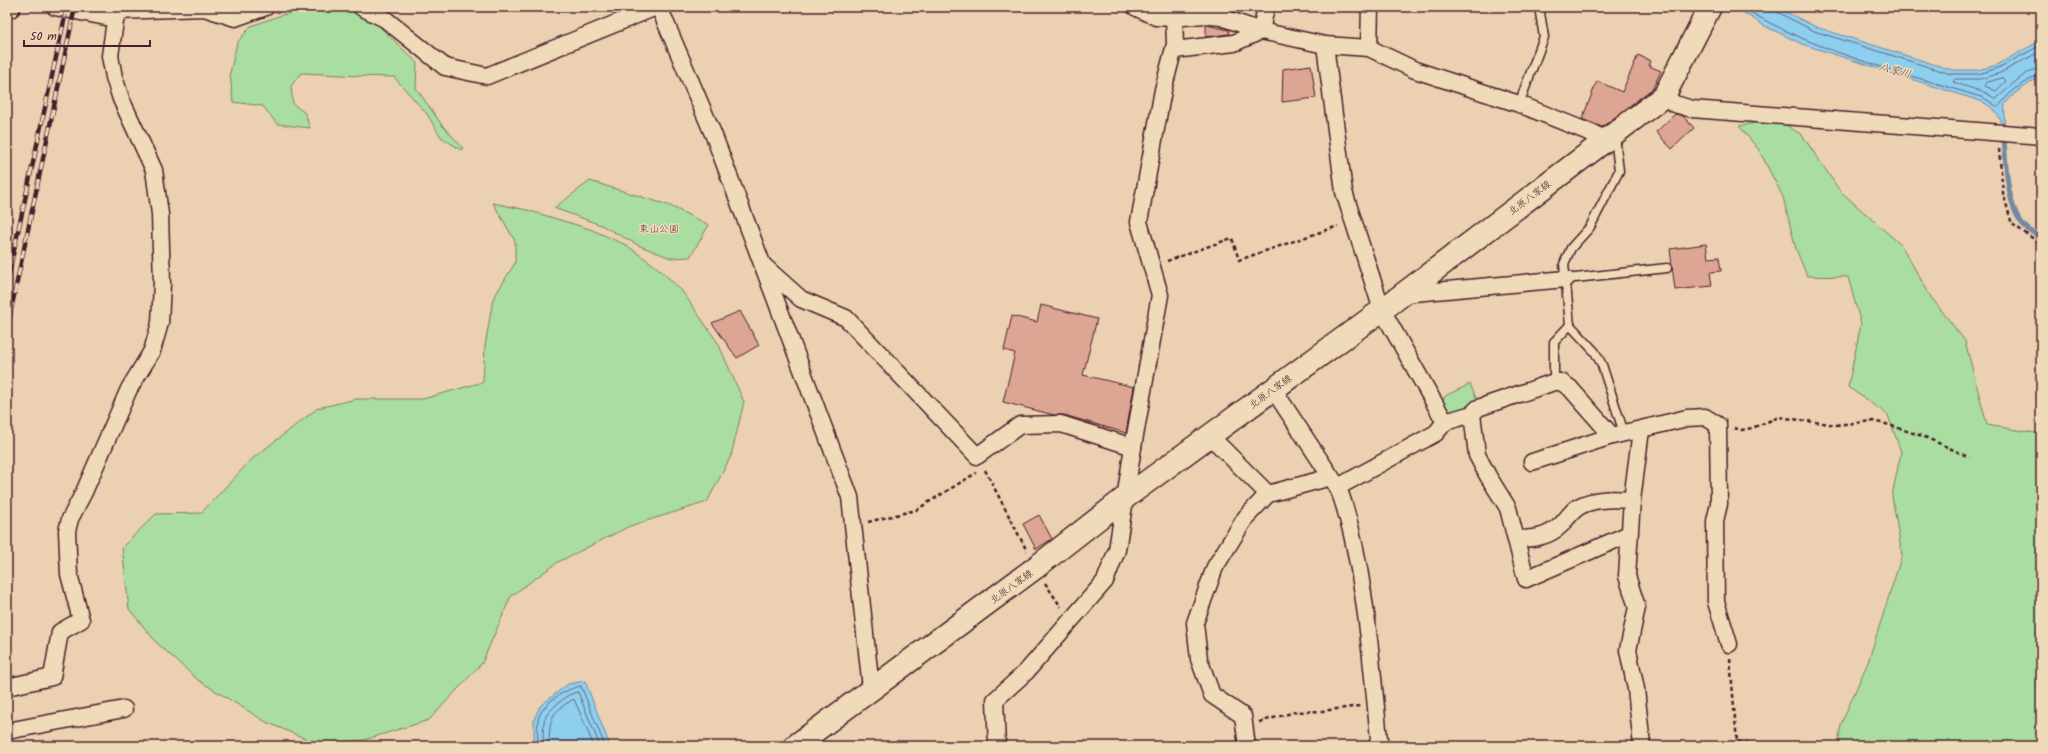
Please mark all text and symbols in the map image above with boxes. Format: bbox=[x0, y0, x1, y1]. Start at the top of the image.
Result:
scale bar bbox=[24, 22, 150, 48]
text: 50 m bbox=[30, 27, 57, 46]
water label: 八家川 bbox=[1876, 58, 1913, 84]
street label: 北原八家線 bbox=[1505, 176, 1554, 219]
park label: 東山公園 bbox=[639, 221, 679, 237]
street label: 北原八家線 bbox=[1246, 371, 1296, 413]
street label: 北原八家線 bbox=[987, 566, 1037, 608]

